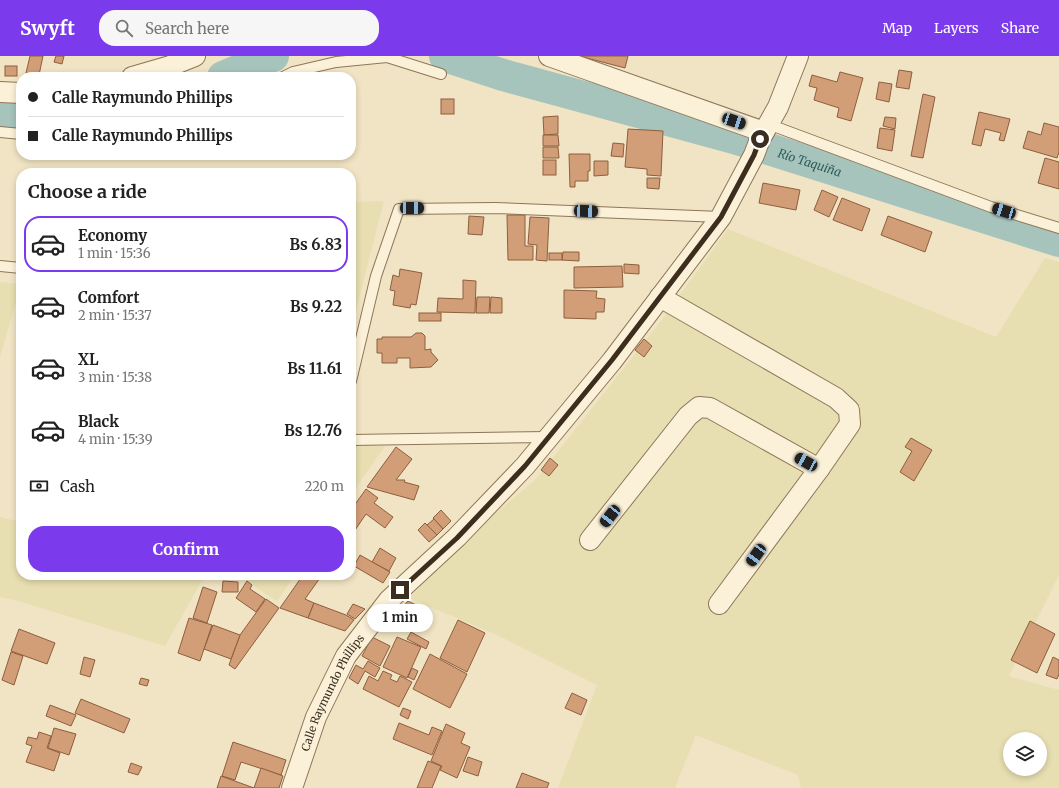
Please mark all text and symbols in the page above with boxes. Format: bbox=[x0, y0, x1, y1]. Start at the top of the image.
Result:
search box bbox=[99, 10, 379, 46]
text: Swyft bbox=[20, 16, 75, 40]
icon: search bbox=[113, 17, 135, 39]
text: Search here bbox=[145, 19, 229, 38]
text: Map bbox=[882, 19, 912, 37]
text: Layers bbox=[934, 19, 979, 37]
text: Share bbox=[1001, 19, 1039, 37]
text: Calle Raymundo Phillips bbox=[52, 88, 233, 107]
car bbox=[721, 111, 747, 131]
text: Calle Raymundo Phillips bbox=[52, 126, 233, 145]
route start bbox=[751, 130, 769, 148]
water label: Río Taquiña bbox=[776, 145, 844, 179]
text: Choose a ride bbox=[28, 180, 147, 203]
car bbox=[400, 202, 424, 214]
car bbox=[991, 202, 1017, 220]
car bbox=[574, 205, 598, 217]
icon: car bbox=[30, 226, 66, 262]
text: Economy bbox=[78, 226, 147, 245]
text: Bs 6.83 bbox=[290, 235, 342, 254]
text: 1 min · 15:36 bbox=[78, 245, 151, 262]
icon: car bbox=[30, 288, 66, 324]
text: Comfort bbox=[78, 288, 139, 307]
text: Bs 9.22 bbox=[290, 297, 342, 316]
text: 2 min · 15:37 bbox=[78, 307, 152, 324]
icon: car bbox=[30, 350, 66, 386]
text: XL bbox=[78, 350, 99, 369]
text: Bs 11.61 bbox=[287, 359, 342, 378]
text: 3 min · 15:38 bbox=[78, 369, 152, 386]
icon: car bbox=[30, 412, 66, 448]
text: Black bbox=[78, 412, 119, 431]
text: Bs 12.76 bbox=[284, 421, 342, 440]
text: 4 min · 15:39 bbox=[78, 431, 153, 448]
car bbox=[793, 451, 819, 473]
icon: cash bbox=[28, 475, 50, 497]
text: Cash bbox=[60, 477, 95, 496]
text: 220 m bbox=[305, 478, 344, 495]
car bbox=[598, 503, 622, 529]
button: Confirm bbox=[28, 526, 344, 572]
car bbox=[744, 542, 768, 568]
route end bbox=[391, 581, 409, 599]
callout: 1 min bbox=[367, 604, 433, 632]
text: 1 min bbox=[382, 609, 418, 626]
street label: Calle Raymundo Phillips bbox=[298, 631, 367, 753]
map controls bbox=[1003, 732, 1047, 776]
button: layers bbox=[1003, 732, 1047, 776]

